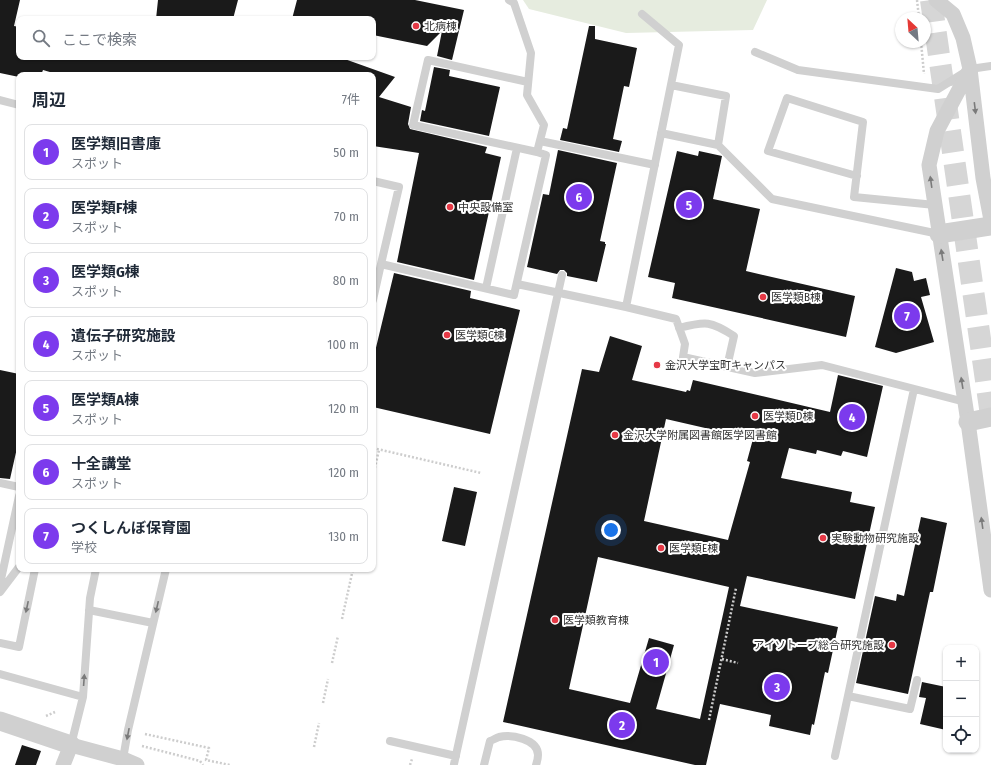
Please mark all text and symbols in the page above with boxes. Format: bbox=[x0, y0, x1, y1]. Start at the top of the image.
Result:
north arrow bbox=[895, 12, 931, 48]
search box bbox=[16, 16, 376, 60]
place label: 北病棟 bbox=[424, 20, 457, 33]
marker: 北病棟 bbox=[411, 21, 421, 31]
icon: search bbox=[30, 27, 52, 49]
text: ここで検索 bbox=[62, 31, 137, 49]
text: 周辺 bbox=[32, 90, 66, 111]
text: 7件 bbox=[342, 92, 360, 107]
one-way arrow bbox=[971, 102, 978, 114]
text: 医学類旧書庫 bbox=[71, 135, 161, 153]
text: 1 bbox=[43, 145, 49, 160]
text: 50 m bbox=[333, 145, 359, 160]
text: スポット bbox=[71, 156, 123, 171]
one-way arrow bbox=[928, 176, 934, 188]
pin: 6 bbox=[566, 182, 592, 212]
pin: 5 bbox=[676, 190, 702, 220]
text: 医学類F棟 bbox=[71, 199, 138, 217]
place label: 中央設備室 bbox=[458, 201, 513, 214]
marker: 中央設備室 bbox=[445, 202, 455, 212]
text: 2 bbox=[43, 209, 49, 224]
text: 70 m bbox=[334, 209, 359, 224]
text: スポット bbox=[71, 220, 123, 235]
one-way arrow bbox=[939, 248, 945, 261]
text: 医学類G棟 bbox=[71, 263, 140, 281]
text: 3 bbox=[43, 273, 49, 288]
text: 80 m bbox=[333, 273, 359, 288]
text: スポット bbox=[71, 284, 123, 299]
place label: 医学類B棟 bbox=[771, 291, 821, 304]
marker: 医学類B棟 bbox=[758, 292, 768, 302]
pin: 7 bbox=[894, 301, 920, 331]
text: 遺伝子研究施設 bbox=[71, 327, 176, 345]
place label: 医学類C棟 bbox=[455, 329, 505, 342]
marker: 医学類C棟 bbox=[442, 330, 452, 340]
text: 4 bbox=[43, 337, 49, 352]
text: 100 m bbox=[327, 337, 359, 352]
text: スポット bbox=[71, 348, 123, 363]
place label: 金沢大学宝町キャンパス bbox=[665, 359, 786, 372]
marker: 金沢大学宝町キャンパス bbox=[652, 360, 662, 370]
one-way arrow bbox=[959, 377, 965, 389]
text: 医学類A棟 bbox=[71, 391, 139, 409]
text: 5 bbox=[43, 401, 49, 416]
text: 120 m bbox=[328, 401, 359, 416]
pin: 4 bbox=[839, 402, 865, 432]
place label: 医学類D棟 bbox=[763, 410, 813, 423]
marker: 医学類D棟 bbox=[750, 411, 760, 421]
text: スポット bbox=[71, 412, 123, 427]
place label: 金沢大学附属図書館医学図書館 bbox=[623, 429, 777, 442]
marker: 金沢大学附属図書館医学図書館 bbox=[610, 430, 620, 440]
text: 十全講堂 bbox=[71, 455, 131, 473]
text: 6 bbox=[43, 465, 49, 480]
text: 120 m bbox=[328, 465, 359, 480]
text: スポット bbox=[71, 476, 123, 491]
one-way arrow bbox=[979, 517, 985, 529]
text: つくしんぼ保育園 bbox=[71, 519, 191, 537]
your location bbox=[601, 520, 621, 540]
text: 7 bbox=[43, 529, 49, 544]
text: 130 m bbox=[328, 529, 359, 544]
place label: 実験動物研究施設 bbox=[831, 532, 919, 545]
marker: 実験動物研究施設 bbox=[818, 533, 828, 543]
text: 学校 bbox=[71, 540, 97, 555]
place label: 医学類E棟 bbox=[669, 542, 718, 555]
marker: 医学類E棟 bbox=[656, 543, 666, 553]
one-way arrow bbox=[24, 601, 30, 613]
one-way arrow bbox=[154, 601, 160, 613]
place label: 医学類教育棟 bbox=[563, 614, 629, 627]
marker: 医学類教育棟 bbox=[550, 615, 560, 625]
place label: アイソトープ総合研究施設 bbox=[753, 639, 884, 652]
marker: アイソトープ総合研究施設 bbox=[887, 640, 897, 650]
map controls bbox=[943, 645, 979, 753]
button: + bbox=[943, 645, 979, 681]
pin: 1 bbox=[643, 647, 669, 677]
pin: 3 bbox=[764, 672, 790, 702]
one-way arrow bbox=[81, 674, 88, 686]
button: − bbox=[943, 681, 979, 717]
pin: 2 bbox=[609, 710, 635, 740]
button: locate bbox=[943, 717, 979, 753]
one-way arrow bbox=[124, 727, 130, 740]

